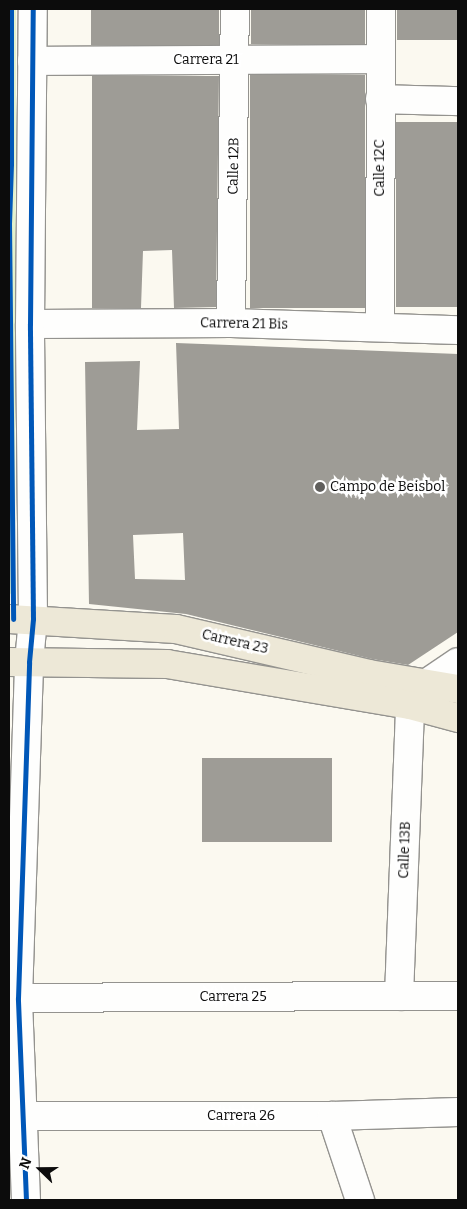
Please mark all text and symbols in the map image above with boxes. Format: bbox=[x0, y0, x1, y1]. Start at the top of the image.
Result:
street label: Carrera 21 bbox=[173, 52, 239, 68]
street label: Calle 12B bbox=[225, 137, 243, 195]
street label: Calle 12C bbox=[372, 139, 388, 197]
street label: Carrera 21 Bis bbox=[200, 315, 288, 333]
place label: Campo de Beisbol bbox=[330, 479, 445, 495]
marker: Campo de Beisbol bbox=[314, 481, 326, 493]
street label: Carrera 23 bbox=[200, 626, 270, 658]
street label: Calle 13B bbox=[396, 821, 414, 879]
street label: Carrera 25 bbox=[199, 989, 267, 1005]
street label: Carrera 26 bbox=[207, 1108, 275, 1124]
north arrow bbox=[15, 1144, 65, 1194]
text: N bbox=[16, 1155, 36, 1171]

